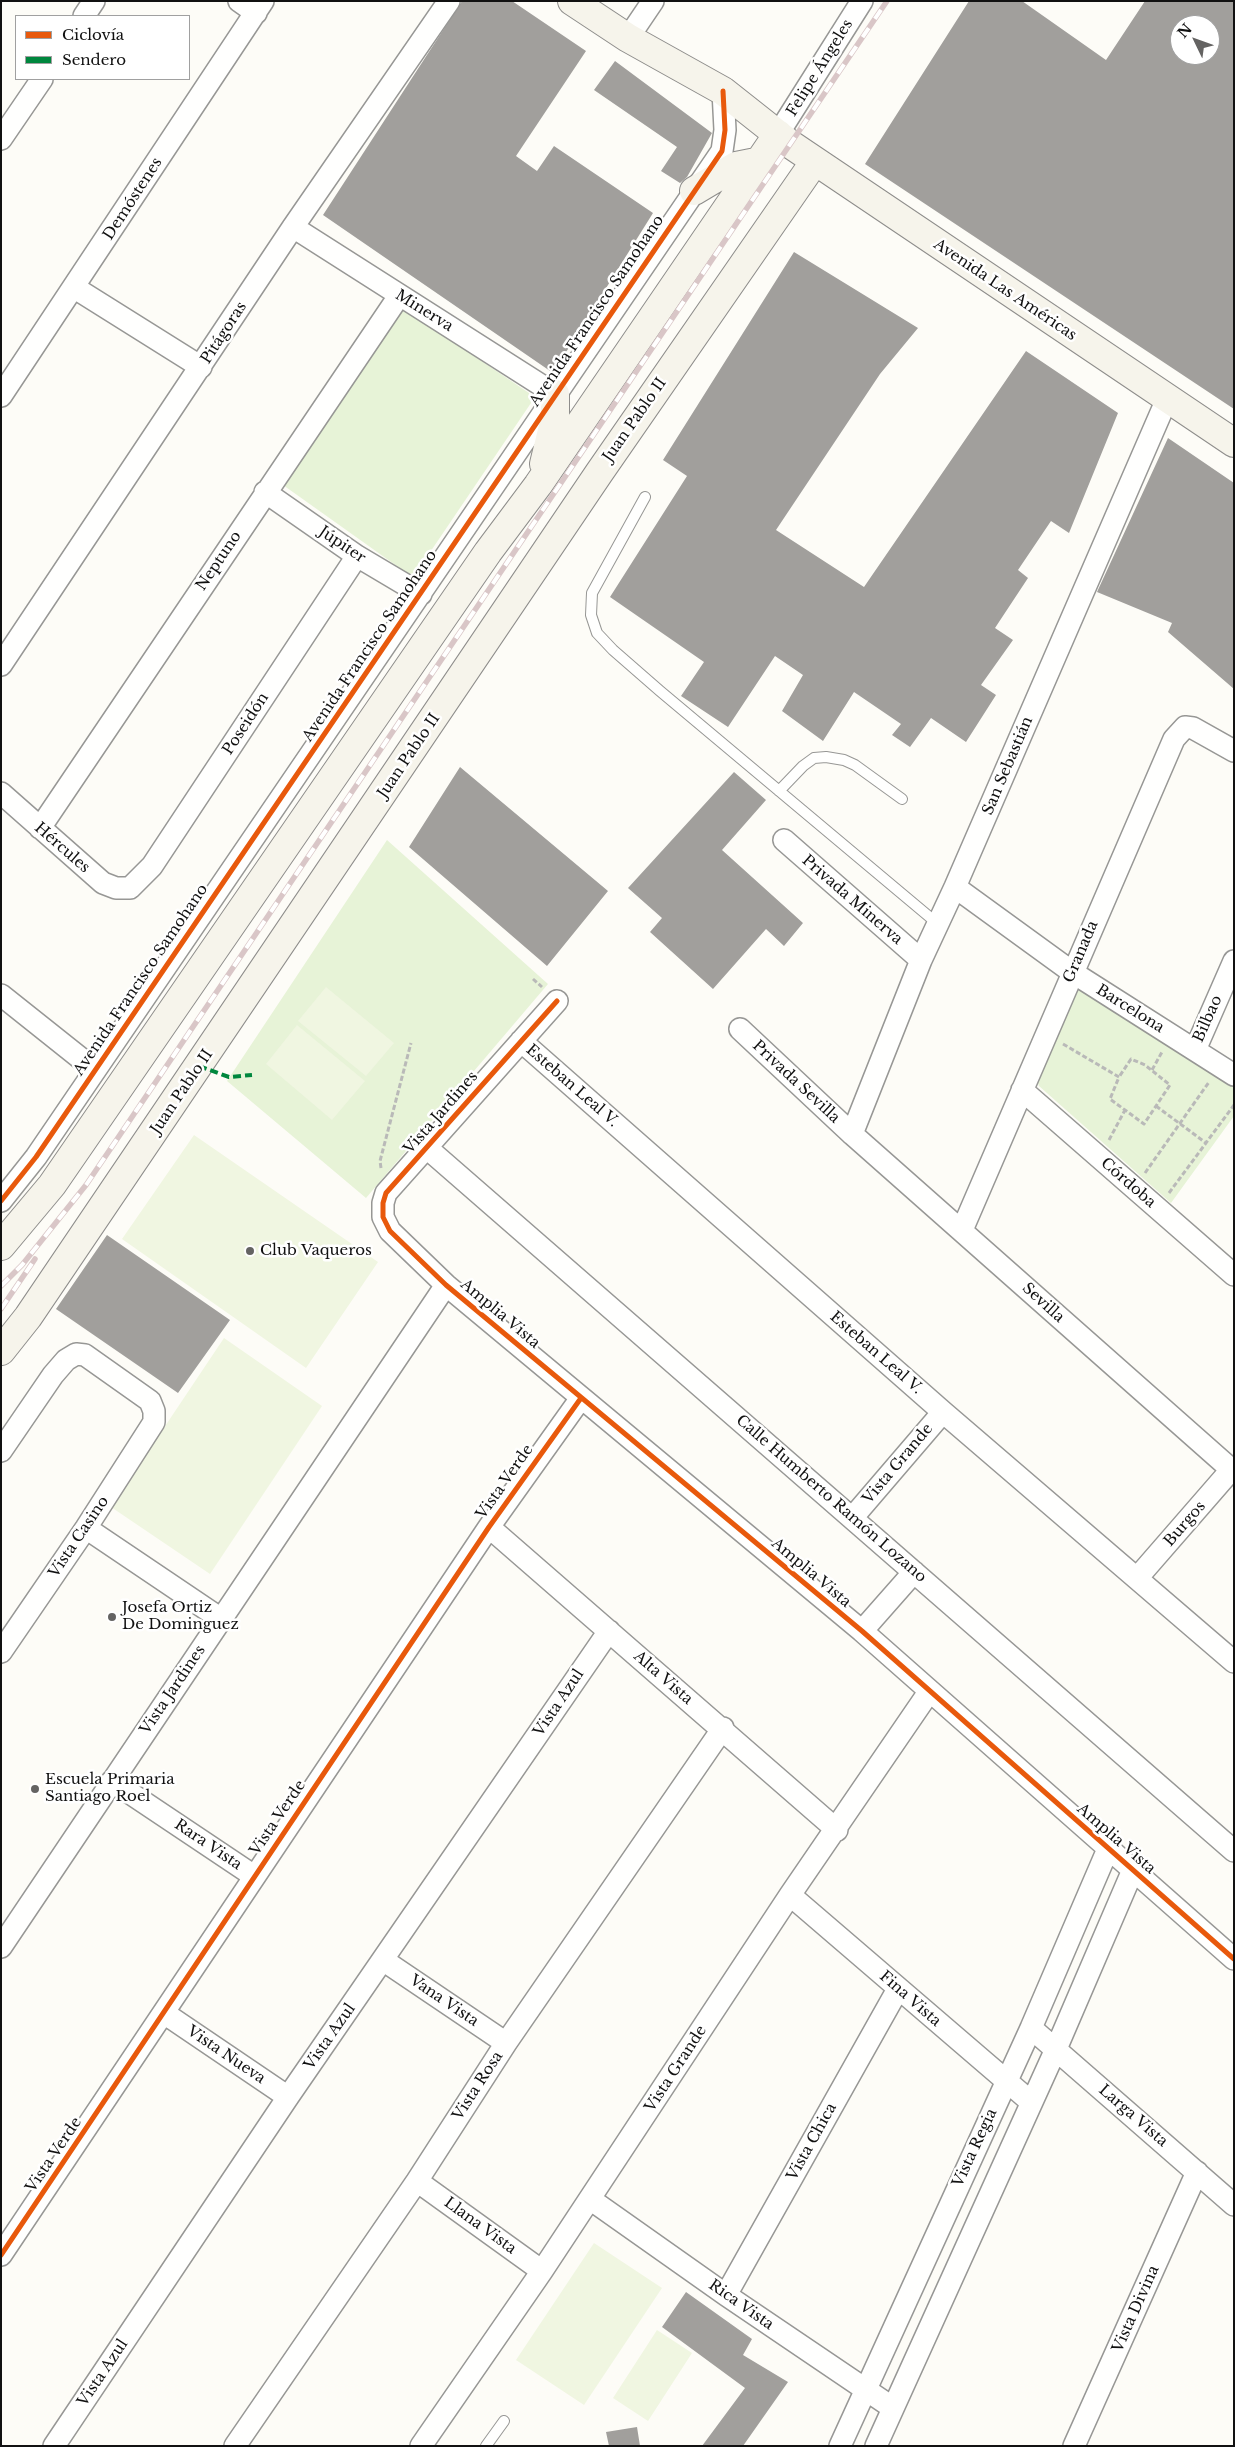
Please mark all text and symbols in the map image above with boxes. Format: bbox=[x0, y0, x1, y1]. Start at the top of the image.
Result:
legend bbox=[15, 15, 190, 80]
north arrow bbox=[1170, 15, 1220, 65]
street label: Felipe Ángeles bbox=[783, 16, 857, 120]
text: N bbox=[1173, 20, 1196, 42]
text: Ciclovía bbox=[62, 25, 124, 44]
text: Sendero bbox=[62, 50, 126, 69]
street label: Demóstenes bbox=[100, 154, 166, 244]
street label: Avenida Francisco Samohano bbox=[526, 212, 668, 410]
street label: Avenida Las Américas bbox=[930, 235, 1080, 345]
street label: Minerva bbox=[392, 286, 456, 336]
street label: Pitágoras bbox=[197, 299, 251, 367]
street label: Juan Pablo II bbox=[599, 375, 671, 465]
street label: Júpiter bbox=[315, 523, 369, 567]
street label: Neptuno bbox=[193, 528, 245, 594]
street label: Avenida Francisco Samohano bbox=[299, 547, 441, 745]
street label: Poseidón bbox=[219, 690, 273, 758]
street label: Juan Pablo II bbox=[374, 710, 444, 802]
street label: San Sebastián bbox=[979, 714, 1037, 818]
street label: Hércules bbox=[31, 819, 93, 877]
street label: Privada Minerva bbox=[798, 851, 906, 949]
street label: Avenida Francisco Samohano bbox=[70, 881, 212, 1079]
street label: Granada bbox=[1060, 918, 1102, 986]
street label: Barcelona bbox=[1093, 981, 1167, 1037]
street label: Bilbao bbox=[1190, 993, 1226, 1045]
street label: Privada Sevilla bbox=[749, 1037, 843, 1127]
street label: Esteban Leal V. bbox=[522, 1041, 622, 1131]
street label: Juan Pablo II bbox=[147, 1046, 217, 1138]
street label: Vista Jardines bbox=[400, 1068, 482, 1158]
street label: Córdoba bbox=[1097, 1154, 1159, 1212]
place label: Club Vaqueros bbox=[260, 1242, 372, 1260]
marker: Club Vaqueros bbox=[244, 1245, 256, 1257]
street label: Amplia Vista bbox=[457, 1276, 543, 1352]
street label: Sevilla bbox=[1018, 1279, 1068, 1327]
street label: Esteban Leal V. bbox=[826, 1308, 926, 1398]
street label: Calle Humberto Ramón Lozano bbox=[732, 1411, 930, 1587]
street label: Vista Grande bbox=[859, 1420, 937, 1508]
street label: Vista Verde bbox=[473, 1441, 537, 1523]
street label: Vista Casino bbox=[45, 1493, 113, 1581]
street label: Burgos bbox=[1160, 1498, 1210, 1550]
street label: Amplia Vista bbox=[768, 1535, 854, 1611]
place label: Josefa Ortiz De Dominguez bbox=[122, 1599, 239, 1634]
marker: Josefa Ortiz De Dominguez bbox=[106, 1611, 118, 1623]
street label: Vista Jardines bbox=[137, 1642, 209, 1738]
street label: Alta Vista bbox=[630, 1648, 696, 1708]
street label: Vista Azul bbox=[530, 1666, 588, 1740]
place label: Escuela Primaria Santiago Roel bbox=[45, 1771, 174, 1806]
street label: Vista Verde bbox=[246, 1777, 310, 1859]
marker: Escuela Primaria Santiago Roel bbox=[29, 1783, 41, 1795]
street label: Amplia Vista bbox=[1073, 1800, 1159, 1878]
street label: Rara Vista bbox=[171, 1816, 245, 1874]
street label: Fina Vista bbox=[876, 1967, 944, 2031]
street label: Vana Vista bbox=[406, 1971, 482, 2031]
street label: Vista Azul bbox=[301, 2000, 359, 2074]
street label: Vista Nueva bbox=[183, 2022, 269, 2088]
street label: Vista Grande bbox=[641, 2022, 711, 2116]
street label: Vista Rosa bbox=[449, 2048, 507, 2124]
street label: Larga Vista bbox=[1095, 2081, 1171, 2151]
street label: Vista Chica bbox=[783, 2100, 841, 2184]
street label: Vista Regia bbox=[949, 2106, 1001, 2190]
street label: Vista Verde bbox=[22, 2114, 86, 2196]
street label: Llana Vista bbox=[441, 2194, 519, 2258]
street label: Vista Divina bbox=[1109, 2263, 1163, 2355]
street label: Rica Vista bbox=[705, 2276, 777, 2334]
street label: Vista Azul bbox=[74, 2336, 132, 2410]

